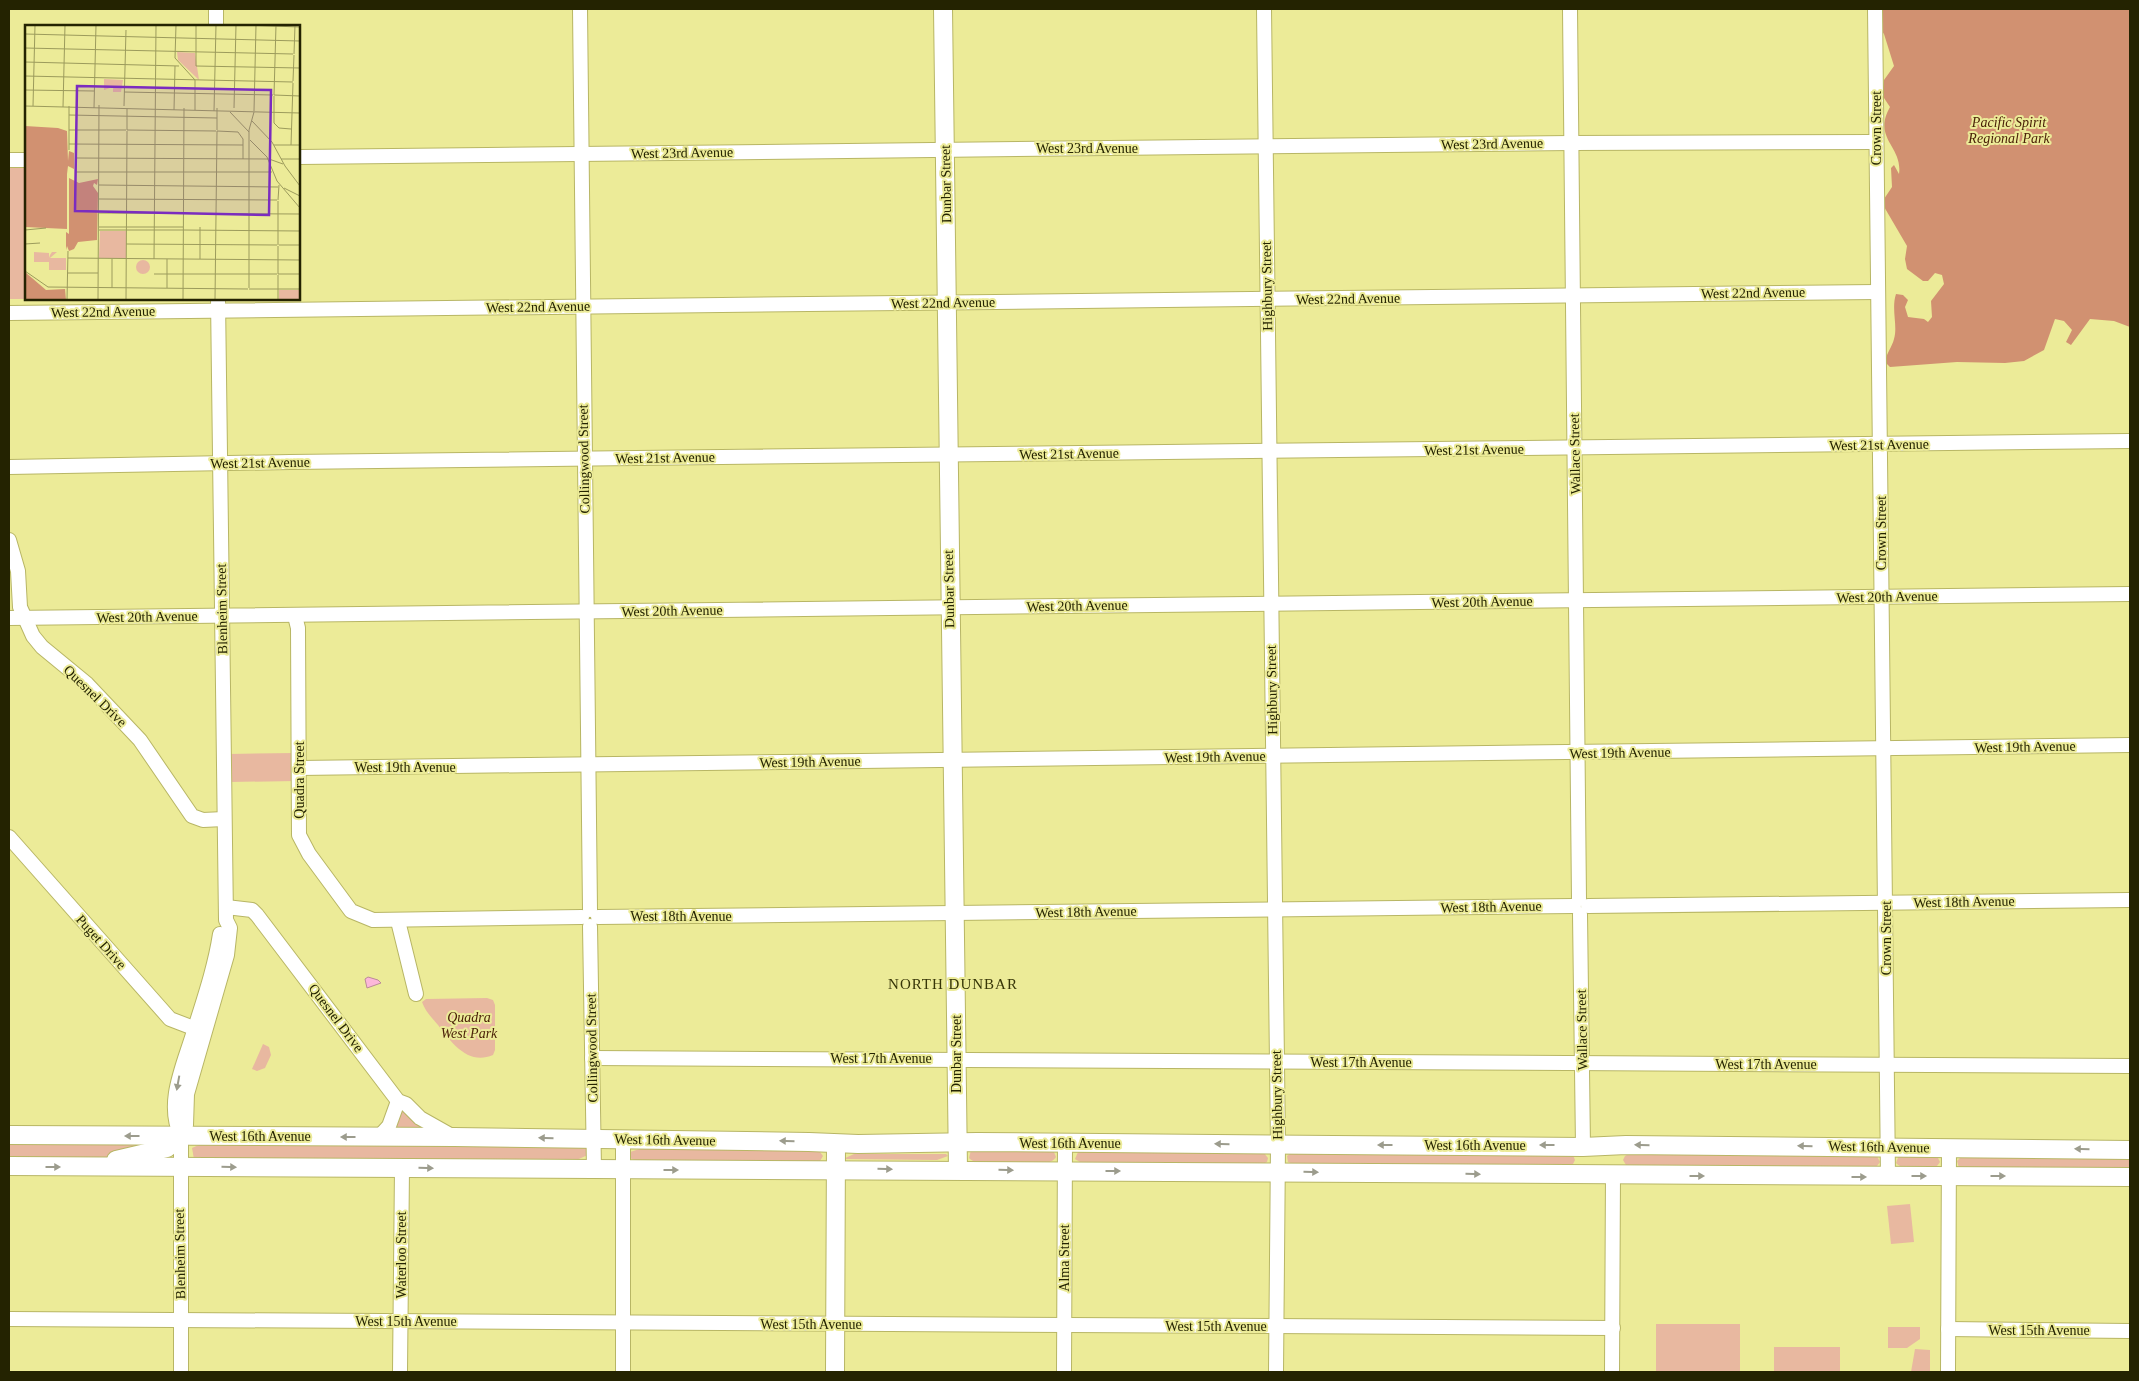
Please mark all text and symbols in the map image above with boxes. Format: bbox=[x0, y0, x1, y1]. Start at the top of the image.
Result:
inset map bbox=[25, 25, 300, 300]
street label: Crown Street bbox=[1869, 91, 1884, 165]
park label: Pacific Spirit Regional Park bbox=[1967, 115, 2050, 146]
street label: West 23rd Avenue bbox=[1441, 136, 1543, 152]
street label: West 23rd Avenue bbox=[1036, 141, 1138, 156]
street label: West 23rd Avenue bbox=[631, 145, 733, 161]
street label: Dunbar Street bbox=[938, 145, 954, 223]
street label: Highbury Street bbox=[1259, 241, 1275, 331]
street label: West 22nd Avenue bbox=[1701, 285, 1805, 301]
street label: West 22nd Avenue bbox=[1296, 291, 1400, 307]
street label: West 22nd Avenue bbox=[891, 295, 995, 311]
street label: West 22nd Avenue bbox=[486, 299, 590, 315]
street label: West 22nd Avenue bbox=[51, 304, 155, 320]
street label: Collingwood Street bbox=[576, 404, 592, 514]
street label: Wallace Street bbox=[1567, 413, 1583, 495]
street label: West 21st Avenue bbox=[1829, 437, 1929, 453]
street label: West 21st Avenue bbox=[1424, 442, 1524, 458]
street label: West 21st Avenue bbox=[1019, 446, 1119, 462]
street label: West 21st Avenue bbox=[615, 450, 715, 466]
street label: West 21st Avenue bbox=[210, 455, 310, 471]
street label: Crown Street bbox=[1874, 496, 1889, 570]
street label: Dunbar Street bbox=[941, 550, 957, 628]
street label: Blenheim Street bbox=[214, 563, 230, 654]
street label: West 20th Avenue bbox=[1836, 589, 1938, 605]
street label: West 20th Avenue bbox=[1431, 594, 1533, 610]
street label: West 20th Avenue bbox=[1026, 598, 1128, 614]
street label: West 20th Avenue bbox=[621, 603, 723, 619]
street label: West 20th Avenue bbox=[96, 609, 198, 625]
street label: Highbury Street bbox=[1264, 645, 1280, 735]
street label: Quesnel Drive bbox=[61, 662, 129, 730]
street label: West 19th Avenue bbox=[1974, 739, 2076, 755]
street label: Quadra Street bbox=[292, 741, 307, 819]
street label: West 19th Avenue bbox=[1569, 745, 1671, 761]
street label: West 19th Avenue bbox=[1164, 749, 1266, 765]
street label: West 19th Avenue bbox=[759, 754, 861, 770]
street label: West 19th Avenue bbox=[354, 760, 456, 775]
street label: West 18th Avenue bbox=[1913, 894, 2015, 910]
street label: West 18th Avenue bbox=[1440, 899, 1542, 915]
street label: Crown Street bbox=[1879, 901, 1894, 975]
street label: West 18th Avenue bbox=[1035, 904, 1137, 920]
street label: West 18th Avenue bbox=[630, 909, 732, 924]
street label: Puget Drive bbox=[73, 912, 129, 972]
district label: NORTH DUNBAR bbox=[888, 976, 1018, 992]
street label: Quesnel Drive bbox=[306, 981, 366, 1055]
street label: Wallace Street bbox=[1574, 989, 1590, 1071]
street label: Collingwood Street bbox=[584, 993, 600, 1103]
park label: Quadra West Park bbox=[441, 1010, 498, 1041]
street label: Dunbar Street bbox=[949, 1015, 964, 1093]
street label: Highbury Street bbox=[1269, 1050, 1285, 1140]
street label: West 17th Avenue bbox=[830, 1051, 932, 1066]
street label: West 17th Avenue bbox=[1310, 1055, 1412, 1070]
street label: West 17th Avenue bbox=[1715, 1057, 1817, 1072]
one-way arrow bbox=[173, 1076, 181, 1092]
street label: West 16th Avenue bbox=[209, 1129, 311, 1144]
one-way arrow bbox=[124, 1132, 140, 1140]
street label: West 16th Avenue bbox=[614, 1132, 716, 1148]
one-way arrow bbox=[340, 1133, 356, 1141]
one-way arrow bbox=[537, 1134, 553, 1142]
street label: West 16th Avenue bbox=[1019, 1136, 1121, 1151]
one-way arrow bbox=[779, 1137, 795, 1145]
street label: West 16th Avenue bbox=[1424, 1138, 1526, 1153]
street label: West 16th Avenue bbox=[1828, 1139, 1930, 1155]
one-way arrow bbox=[1214, 1140, 1230, 1148]
one-way arrow bbox=[1376, 1141, 1392, 1149]
one-way arrow bbox=[1539, 1141, 1555, 1149]
one-way arrow bbox=[1634, 1141, 1650, 1149]
one-way arrow bbox=[1797, 1142, 1813, 1150]
one-way arrow bbox=[2073, 1145, 2089, 1153]
one-way arrow bbox=[45, 1163, 61, 1171]
one-way arrow bbox=[221, 1163, 237, 1171]
one-way arrow bbox=[419, 1164, 435, 1172]
one-way arrow bbox=[877, 1165, 893, 1173]
one-way arrow bbox=[664, 1166, 680, 1174]
one-way arrow bbox=[999, 1167, 1015, 1175]
one-way arrow bbox=[1105, 1167, 1121, 1175]
one-way arrow bbox=[1303, 1168, 1319, 1176]
one-way arrow bbox=[1465, 1170, 1481, 1178]
one-way arrow bbox=[1689, 1172, 1705, 1180]
one-way arrow bbox=[1911, 1172, 1927, 1180]
one-way arrow bbox=[1990, 1172, 2006, 1180]
one-way arrow bbox=[1851, 1173, 1867, 1181]
street label: Blenheim Street bbox=[172, 1208, 188, 1299]
street label: Waterloo Street bbox=[394, 1211, 409, 1299]
street label: Alma Street bbox=[1057, 1224, 1072, 1292]
street label: West 15th Avenue bbox=[355, 1314, 457, 1329]
street label: West 15th Avenue bbox=[760, 1317, 862, 1332]
street label: West 15th Avenue bbox=[1165, 1319, 1267, 1334]
street label: West 15th Avenue bbox=[1988, 1323, 2090, 1338]

